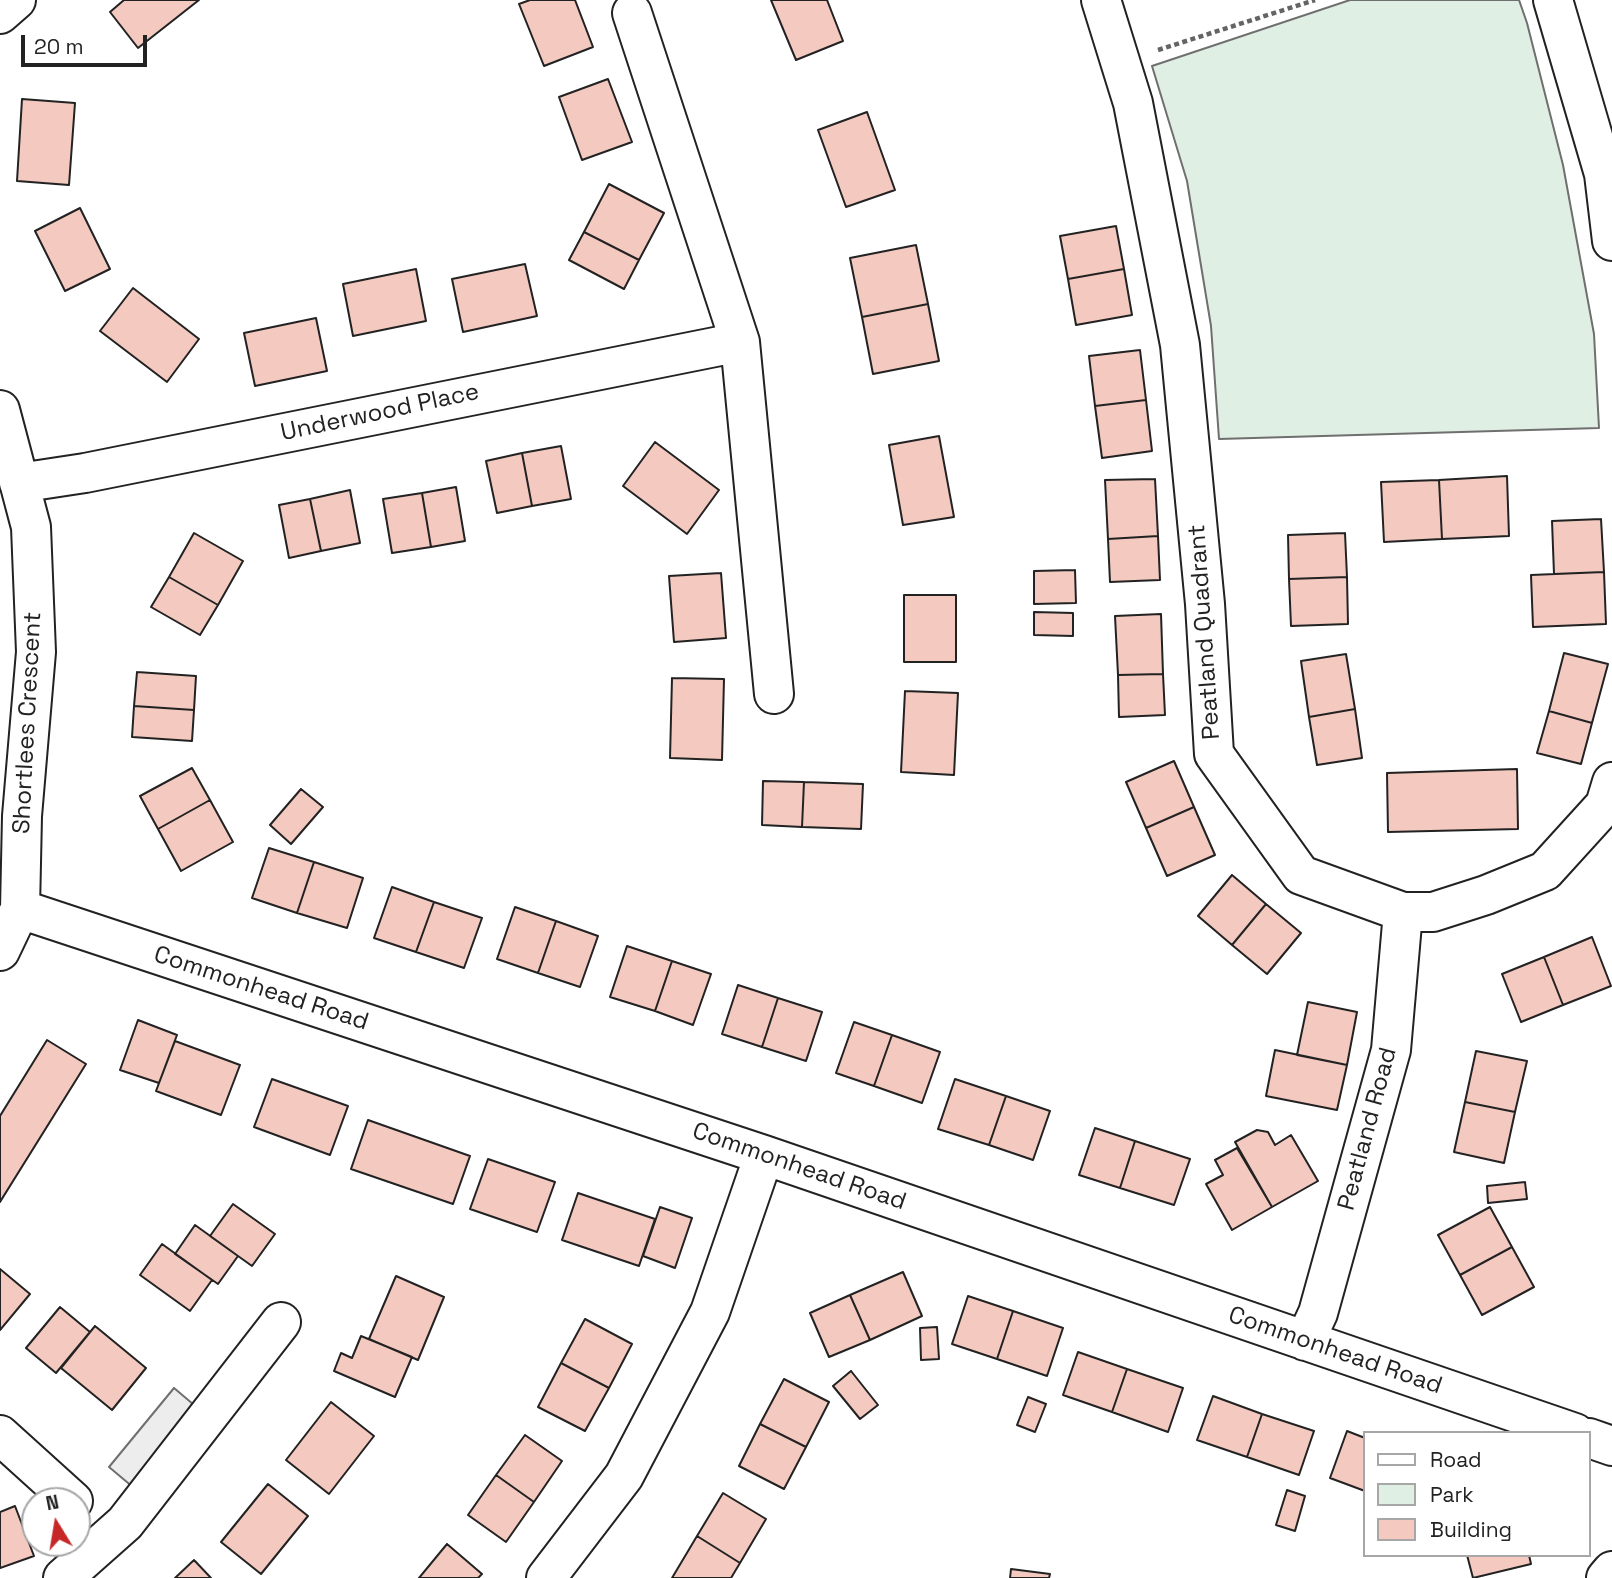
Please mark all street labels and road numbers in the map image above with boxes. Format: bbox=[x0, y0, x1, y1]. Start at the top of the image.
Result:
street label: Underwood Place bbox=[278, 378, 482, 448]
street label: Peatland Quadrant bbox=[1183, 523, 1227, 741]
street label: Shortlees Crescent bbox=[8, 611, 48, 835]
street label: Commonhead Road bbox=[150, 941, 372, 1037]
street label: Peatland Road bbox=[1332, 1045, 1404, 1213]
street label: Commonhead Road bbox=[688, 1117, 910, 1217]
street label: Commonhead Road bbox=[1224, 1301, 1446, 1401]

